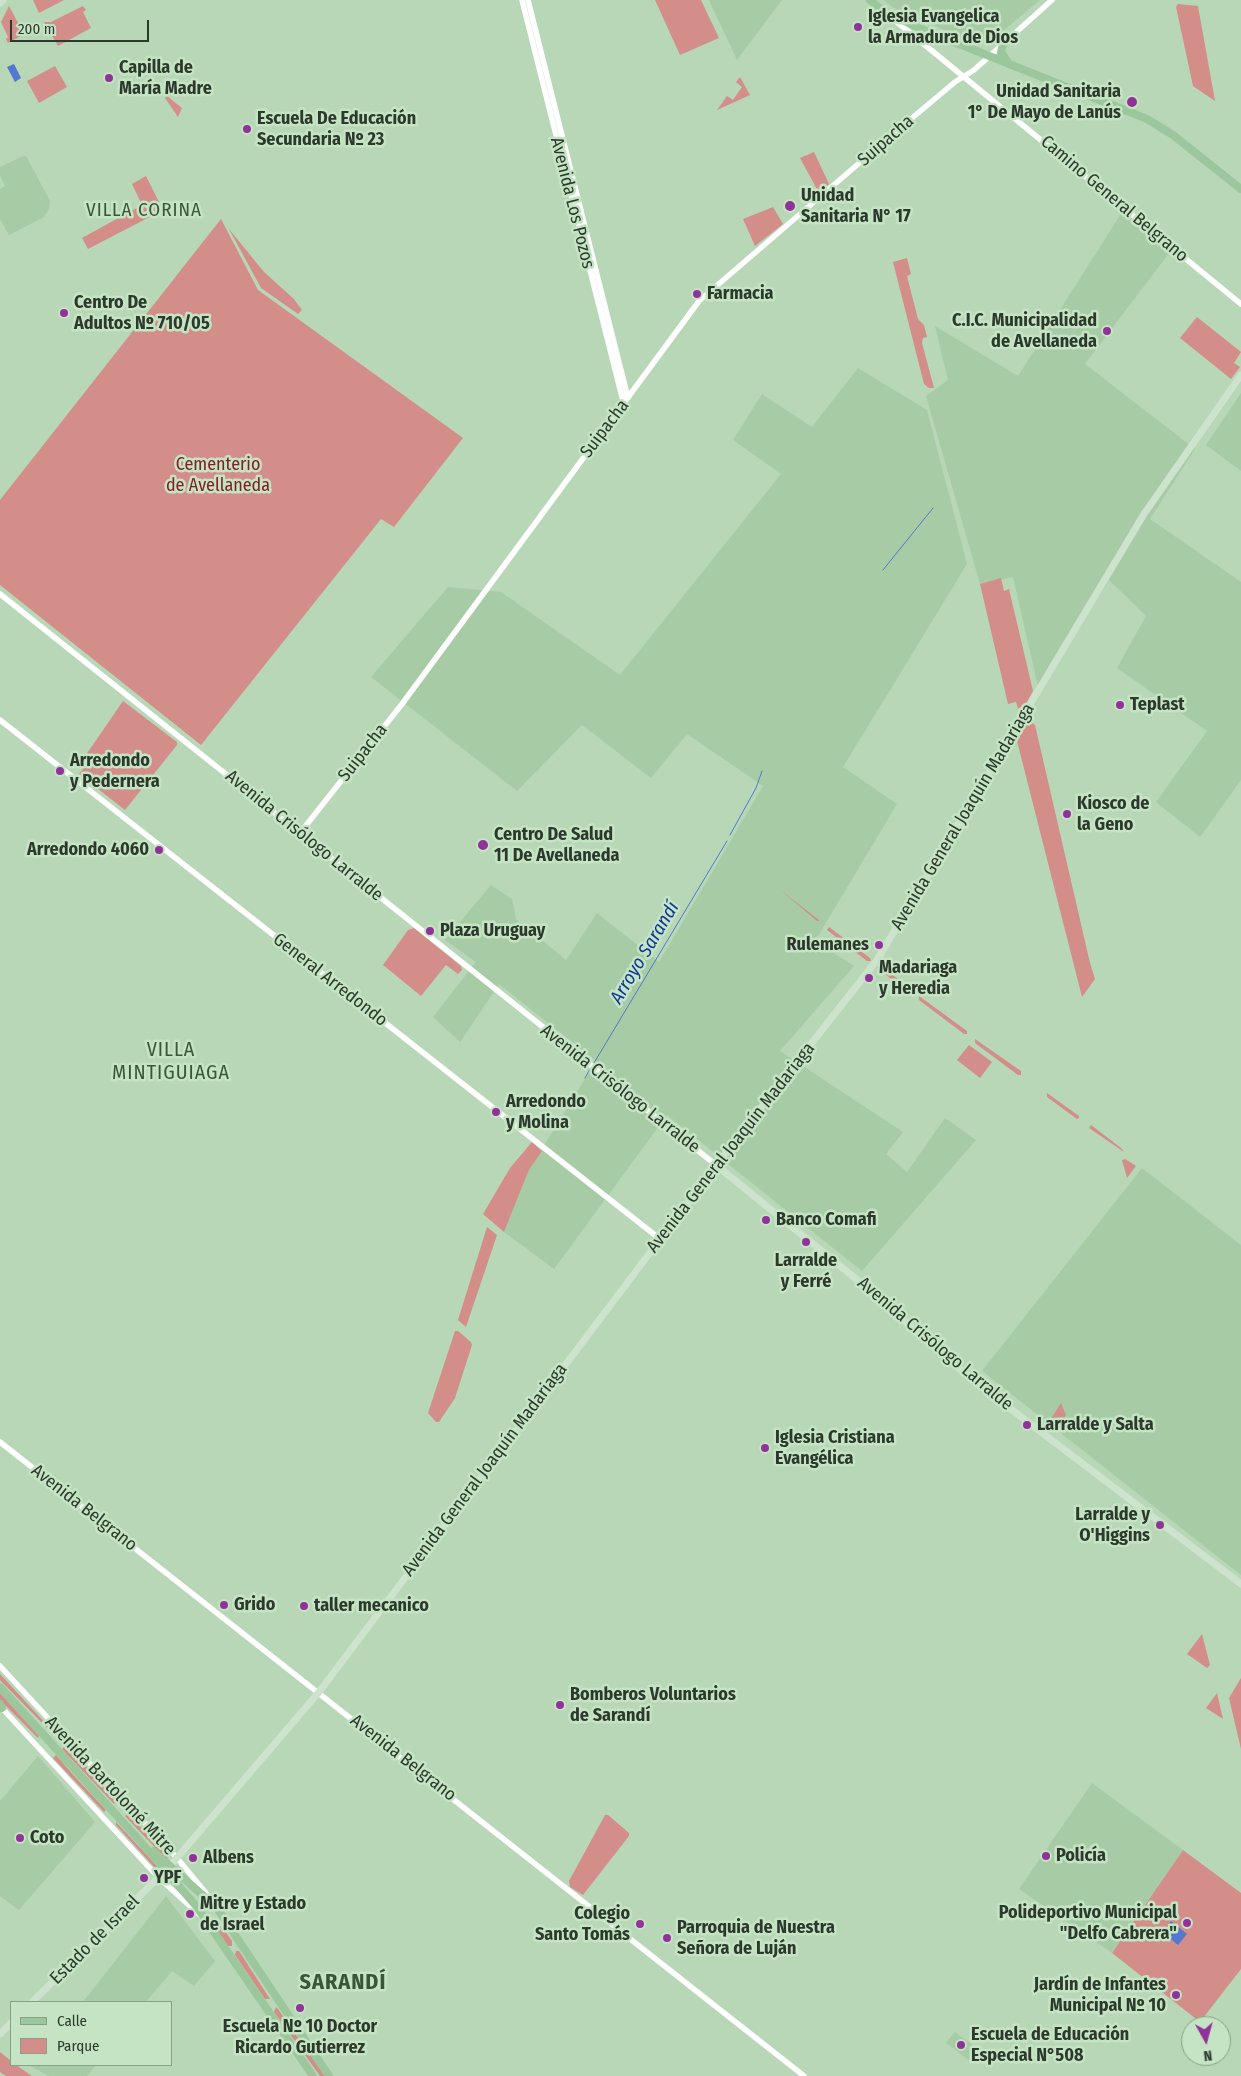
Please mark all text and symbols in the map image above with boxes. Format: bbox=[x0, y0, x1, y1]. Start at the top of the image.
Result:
place label: Iglesia Evangelica la Armadura de Dios bbox=[868, 6, 1018, 48]
scale bar bbox=[12, 10, 151, 42]
text: 200 m bbox=[18, 20, 55, 38]
marker: Iglesia Evangelica la Armadura de Dios bbox=[852, 21, 864, 33]
place label: Capilla de María Madre bbox=[119, 57, 212, 100]
marker: Capilla de María Madre bbox=[103, 72, 115, 84]
place label: Unidad Sanitaria 1° De Mayo de Lanús bbox=[968, 81, 1121, 124]
marker: Unidad Sanitaria 1° De Mayo de Lanús bbox=[1125, 95, 1139, 109]
place label: Escuela De Educación Secundaria Nº 23 bbox=[257, 108, 416, 150]
street label: Suipacha bbox=[854, 111, 918, 171]
marker: Escuela De Educación Secundaria Nº 23 bbox=[241, 123, 253, 135]
street label: Camino General Belgrano bbox=[1036, 131, 1192, 267]
street label: Avenida Los Pozos bbox=[545, 135, 599, 271]
place label: Unidad Sanitaria N° 17 bbox=[801, 185, 911, 228]
marker: Unidad Sanitaria N° 17 bbox=[783, 199, 797, 213]
district label: VILLA CORINA bbox=[84, 200, 204, 222]
place label: Farmacia bbox=[707, 283, 774, 305]
marker: Farmacia bbox=[691, 288, 703, 300]
place label: Centro De Adultos Nº 710/05 bbox=[74, 292, 210, 334]
marker: Centro De Adultos Nº 710/05 bbox=[58, 307, 70, 319]
place label: C.I.C. Municipalidad de Avellaneda bbox=[952, 310, 1097, 352]
marker: C.I.C. Municipalidad de Avellaneda bbox=[1101, 325, 1113, 337]
street label: Suipacha bbox=[576, 396, 634, 462]
park label: Cementerio de Avellaneda bbox=[166, 454, 270, 496]
place label: Teplast bbox=[1130, 694, 1185, 716]
marker: Teplast bbox=[1114, 699, 1126, 711]
street label: Avenida General Joaquín Madariaga bbox=[887, 700, 1039, 934]
street label: Suipacha bbox=[334, 720, 392, 786]
place label: Arredondo y Pedernera bbox=[70, 750, 160, 792]
marker: Arredondo y Pedernera bbox=[54, 765, 66, 777]
street label: Avenida Crisólogo Larralde bbox=[221, 766, 387, 906]
place label: Kiosco de la Geno bbox=[1077, 793, 1149, 836]
marker: Kiosco de la Geno bbox=[1061, 808, 1073, 820]
place label: Centro De Salud 11 De Avellaneda bbox=[494, 824, 619, 866]
marker: Centro De Salud 11 De Avellaneda bbox=[476, 838, 490, 852]
place label: Arredondo 4060 bbox=[27, 839, 149, 861]
marker: Arredondo 4060 bbox=[153, 844, 165, 856]
water label: Arroyo Sarandí bbox=[606, 898, 684, 1008]
place label: Plaza Uruguay bbox=[440, 920, 545, 942]
marker: Plaza Uruguay bbox=[424, 925, 436, 937]
street label: General Arredondo bbox=[269, 929, 391, 1031]
place label: Rulemanes bbox=[786, 934, 869, 956]
marker: Rulemanes bbox=[873, 939, 885, 951]
place label: Madariaga y Heredia bbox=[879, 957, 957, 1000]
marker: Madariaga y Heredia bbox=[863, 972, 875, 984]
street label: Avenida Crisólogo Larralde bbox=[536, 1020, 704, 1158]
district label: VILLA MINTIGUIAGA bbox=[111, 1038, 231, 1085]
street label: Avenida General Joaquín Madariaga bbox=[642, 1039, 820, 1257]
place label: Arredondo y Molina bbox=[506, 1091, 586, 1134]
marker: Arredondo y Molina bbox=[490, 1106, 502, 1118]
place label: Banco Comafi bbox=[776, 1209, 877, 1231]
marker: Banco Comafi bbox=[760, 1214, 772, 1226]
marker: Larralde y Ferré bbox=[800, 1236, 812, 1248]
place label: Larralde y Ferré bbox=[775, 1250, 837, 1292]
street label: Avenida Crisólogo Larralde bbox=[853, 1273, 1017, 1415]
street label: Avenida General Joaquín Madariaga bbox=[398, 1359, 572, 1581]
place label: Larralde y Salta bbox=[1037, 1414, 1154, 1436]
marker: Larralde y Salta bbox=[1021, 1419, 1033, 1431]
place label: Iglesia Cristiana Evangélica bbox=[775, 1427, 895, 1470]
marker: Iglesia Cristiana Evangélica bbox=[759, 1442, 771, 1454]
street label: Avenida Belgrano bbox=[27, 1460, 141, 1556]
place label: Larralde y O'Higgins bbox=[1075, 1504, 1150, 1546]
marker: Larralde y O'Higgins bbox=[1154, 1519, 1166, 1531]
place label: Grido bbox=[234, 1594, 275, 1616]
place label: taller mecanico bbox=[314, 1595, 429, 1617]
marker: Grido bbox=[218, 1599, 230, 1611]
marker: taller mecanico bbox=[298, 1600, 310, 1612]
place label: Bomberos Voluntarios de Sarandí bbox=[570, 1684, 736, 1726]
marker: Bomberos Voluntarios de Sarandí bbox=[554, 1699, 566, 1711]
street label: Avenida Belgrano bbox=[346, 1710, 460, 1806]
street label: Avenida Bartolomé Mitre bbox=[40, 1712, 180, 1860]
place label: Coto bbox=[30, 1827, 64, 1849]
marker: Coto bbox=[14, 1832, 26, 1844]
place label: Policía bbox=[1056, 1845, 1106, 1867]
place label: Albens bbox=[203, 1847, 254, 1869]
marker: Policía bbox=[1040, 1850, 1052, 1862]
marker: Albens bbox=[187, 1852, 199, 1864]
place label: YPF bbox=[154, 1867, 181, 1889]
marker: YPF bbox=[138, 1872, 150, 1884]
street label: Estado de Israel bbox=[46, 1891, 144, 1989]
place label: Mitre y Estado de Israel bbox=[200, 1893, 306, 1936]
place label: Polideportivo Municipal "Delfo Cabrera" bbox=[999, 1902, 1177, 1945]
place label: Colegio Santo Tomás bbox=[535, 1903, 630, 1946]
marker: Mitre y Estado de Israel bbox=[184, 1908, 196, 1920]
place label: Parroquia de Nuestra Señora de Luján bbox=[677, 1917, 835, 1960]
marker: Polideportivo Municipal "Delfo Cabrera" bbox=[1181, 1917, 1193, 1929]
marker: Colegio Santo Tomás bbox=[634, 1918, 646, 1930]
marker: Parroquia de Nuestra Señora de Luján bbox=[661, 1932, 673, 1944]
district label: SARANDÍ bbox=[299, 1970, 387, 1996]
place label: Jardín de Infantes Municipal Nº 10 bbox=[1034, 1974, 1166, 2016]
marker: Jardín de Infantes Municipal Nº 10 bbox=[1170, 1989, 1182, 2001]
legend bbox=[10, 2001, 172, 2066]
marker: Escuela Nº 10 Doctor Ricardo Gutierrez bbox=[294, 2002, 306, 2014]
text: Calle bbox=[57, 2012, 87, 2030]
place label: Escuela Nº 10 Doctor Ricardo Gutierrez bbox=[223, 2016, 377, 2058]
north arrow bbox=[1181, 2016, 1231, 2066]
place label: Escuela de Educación Especial N°508 bbox=[971, 2024, 1129, 2066]
text: Parque bbox=[57, 2037, 100, 2055]
marker: Escuela de Educación Especial N°508 bbox=[955, 2039, 967, 2051]
text: N bbox=[1203, 2046, 1213, 2064]

